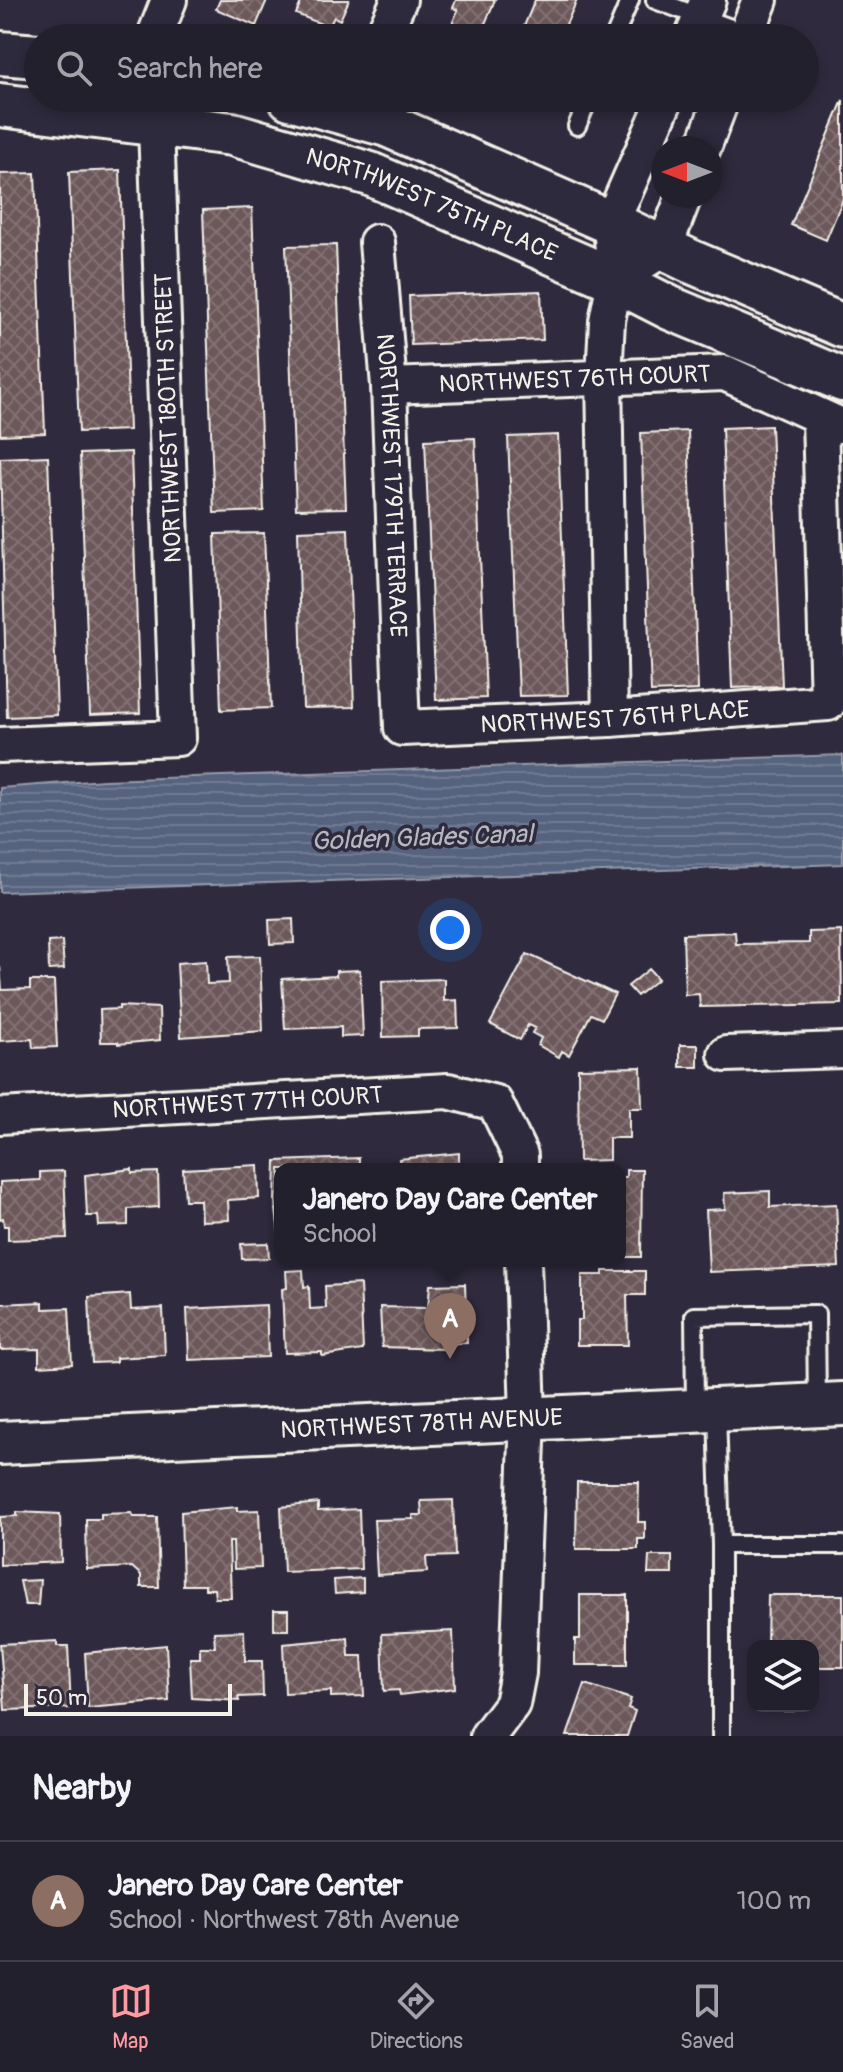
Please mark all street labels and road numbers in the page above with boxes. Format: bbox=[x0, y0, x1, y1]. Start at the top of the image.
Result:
street label: NORTHWEST 75TH PLACE bbox=[303, 142, 562, 268]
street label: NORTHWEST 180TH STREET bbox=[149, 272, 188, 564]
street label: NORTHWEST 179TH TERRACE bbox=[370, 332, 413, 638]
street label: NORTHWEST 76TH COURT bbox=[438, 360, 711, 399]
street label: NORTHWEST 76TH PLACE bbox=[480, 695, 751, 740]
street label: NORTHWEST 77TH COURT bbox=[112, 1081, 384, 1125]
street label: NORTHWEST 78TH AVENUE bbox=[280, 1403, 563, 1445]

